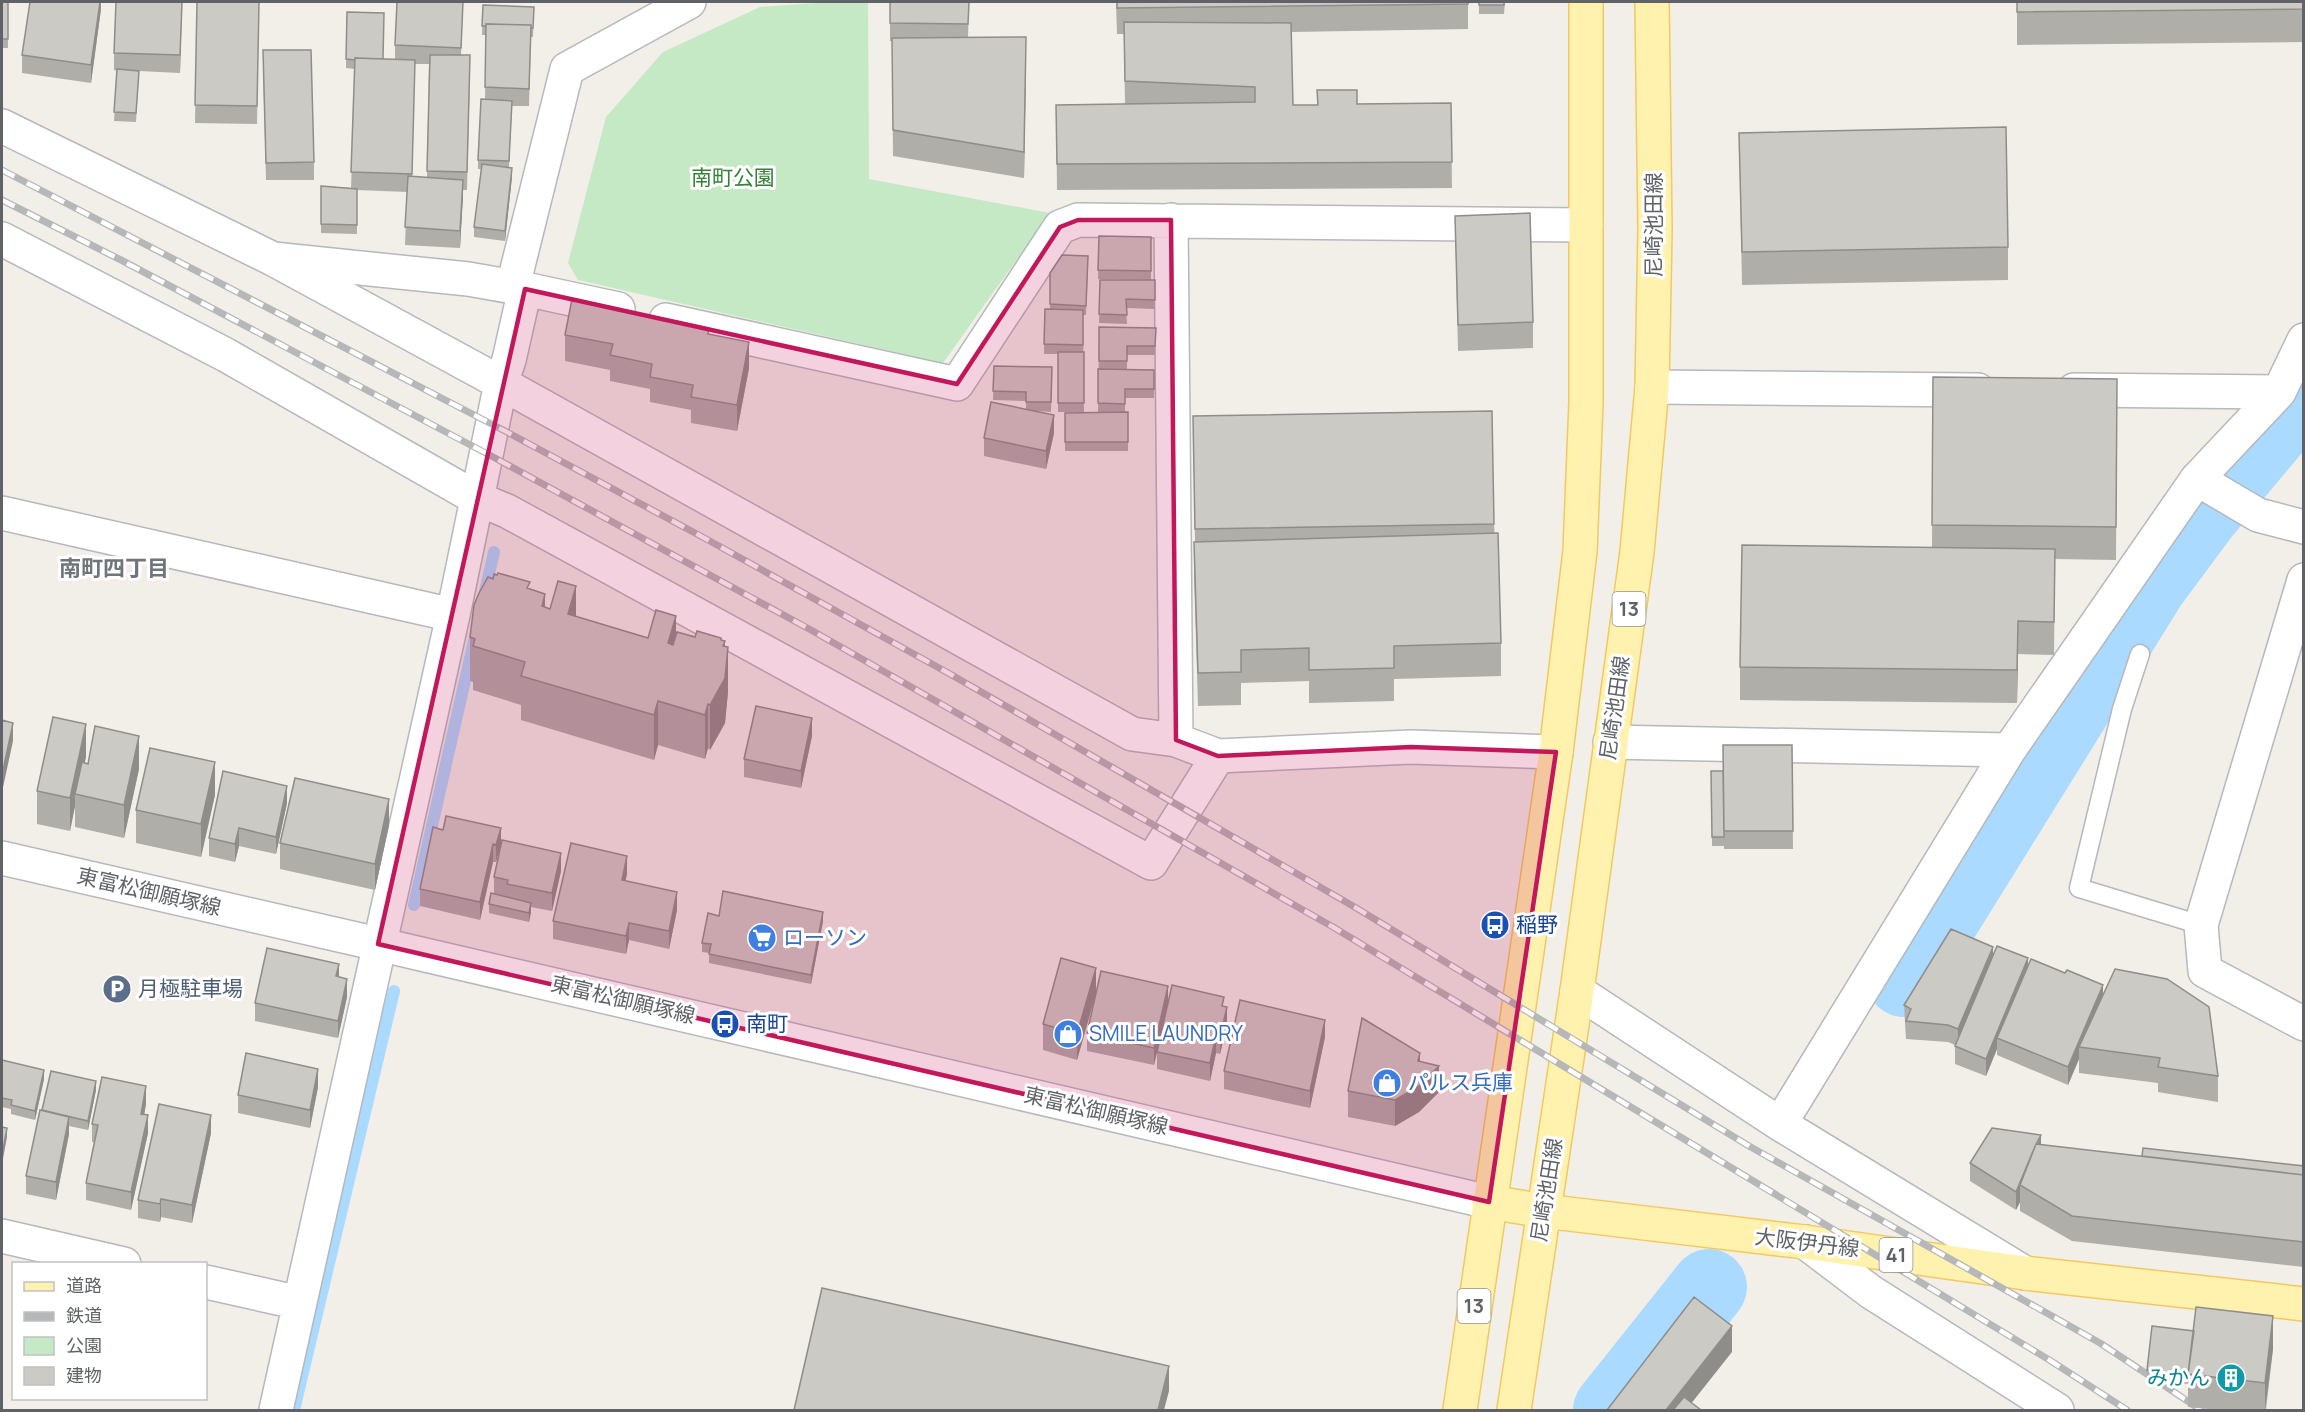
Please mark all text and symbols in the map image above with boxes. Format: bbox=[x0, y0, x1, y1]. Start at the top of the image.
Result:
park label: 南町公園 bbox=[691, 163, 775, 191]
street label: 尼崎池田線 bbox=[1639, 173, 1667, 278]
district label: 南町四丁目 bbox=[59, 553, 169, 583]
road number: 13 bbox=[1612, 592, 1646, 626]
street label: 尼崎池田線 bbox=[1593, 654, 1635, 762]
street label: 東富松御願塚線 bbox=[74, 861, 224, 921]
bus stop icon: 稲野 bbox=[1479, 909, 1511, 941]
place label: 稲野 bbox=[1516, 910, 1558, 938]
supermarket icon: ローソン bbox=[746, 922, 778, 954]
place label: ローソン bbox=[783, 923, 867, 951]
street label: 東富松御願塚線 bbox=[548, 969, 698, 1029]
parking icon: 月極駐車場 bbox=[101, 973, 133, 1005]
place label: 月極駐車場 bbox=[138, 974, 243, 1002]
bus stop icon: 南町 bbox=[709, 1008, 741, 1040]
place label: 南町 bbox=[746, 1009, 788, 1037]
shop icon: SMILE LAUNDRY bbox=[1052, 1018, 1084, 1050]
place label: SMILE LAUNDRY bbox=[1089, 1019, 1243, 1047]
shop icon: パルス兵庫 bbox=[1371, 1067, 1403, 1099]
place label: パルス兵庫 bbox=[1408, 1068, 1513, 1096]
street label: 東富松御願塚線 bbox=[1021, 1080, 1171, 1140]
street label: 尼崎池田線 bbox=[1524, 1136, 1568, 1244]
street label: 大阪伊丹線 bbox=[1753, 1222, 1861, 1262]
road number: 41 bbox=[1880, 1238, 1912, 1272]
legend bbox=[12, 1262, 207, 1400]
text: 道路 bbox=[66, 1273, 102, 1297]
road number: 13 bbox=[1458, 1289, 1490, 1323]
text: 鉄道 bbox=[66, 1303, 102, 1327]
text: 公園 bbox=[66, 1333, 102, 1357]
building icon: みかん bbox=[2215, 1362, 2247, 1394]
text: 建物 bbox=[66, 1363, 102, 1387]
place label: みかん bbox=[2147, 1363, 2210, 1391]

